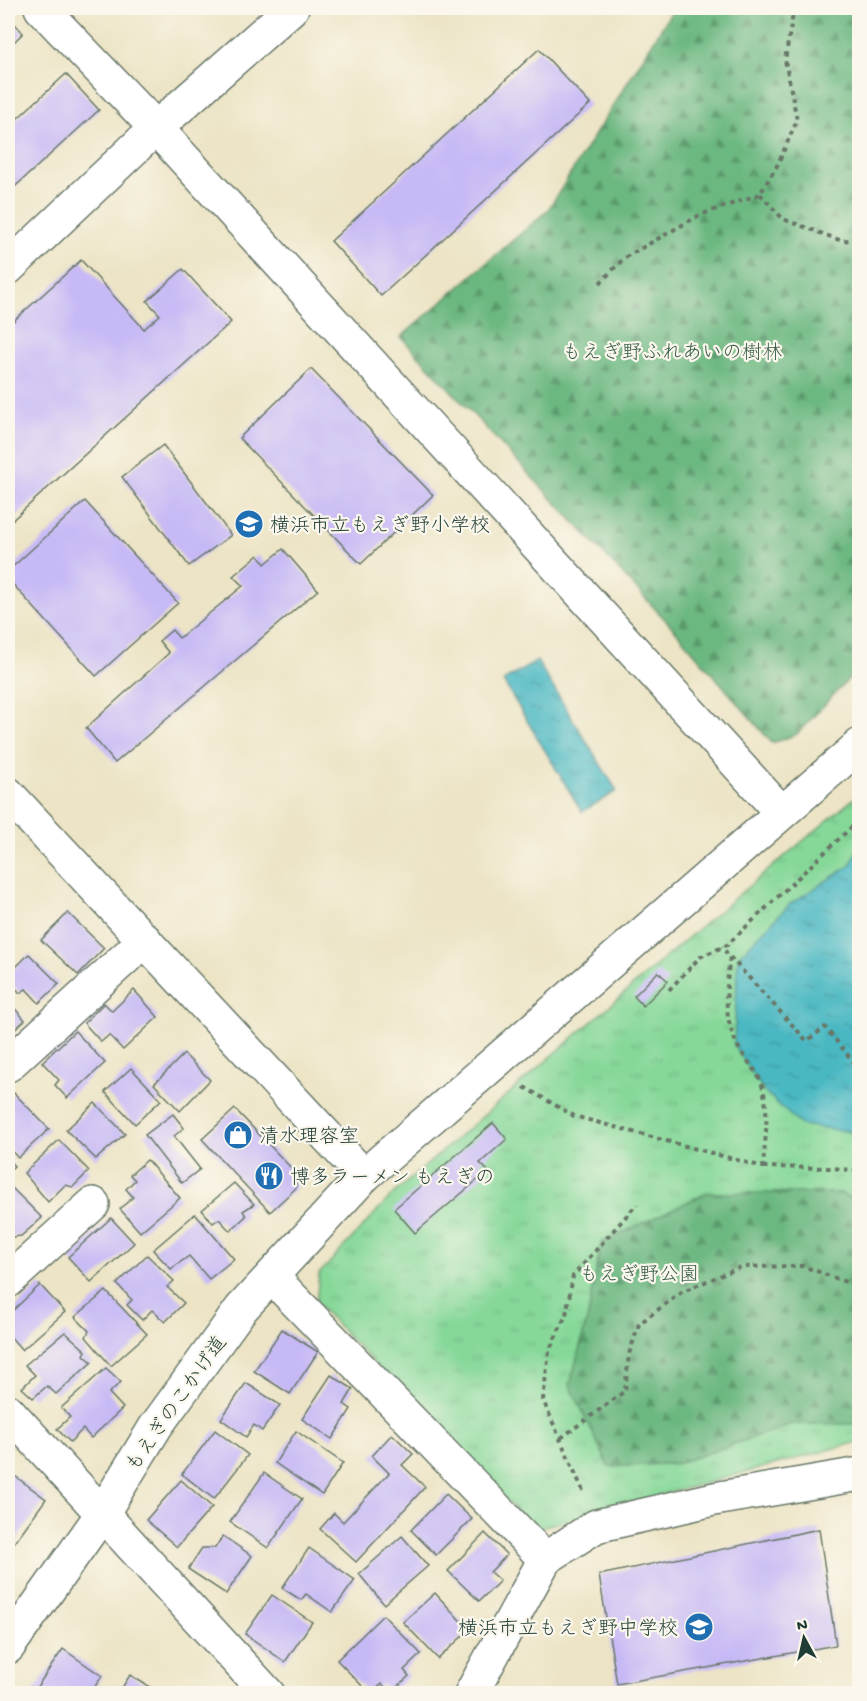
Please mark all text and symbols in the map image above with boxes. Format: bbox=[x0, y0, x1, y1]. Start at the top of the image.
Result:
park label: もえぎ野ふれあいの樹林 bbox=[562, 342, 782, 366]
school or university icon: 横浜市立もえぎ野小学校 bbox=[233, 508, 265, 540]
place label: 横浜市立もえぎ野小学校 bbox=[270, 515, 490, 539]
shop icon: 清水理容室 bbox=[222, 1119, 254, 1151]
place label: 清水理容室 bbox=[259, 1125, 359, 1150]
restaurant icon: 博多ラーメン もえぎの bbox=[253, 1160, 285, 1192]
place label: 博多ラーメン もえぎの bbox=[290, 1166, 495, 1191]
park label: もえぎ野公園 bbox=[579, 1264, 699, 1288]
street label: もえぎのこかげ道 bbox=[122, 1332, 233, 1477]
north arrow bbox=[774, 1608, 834, 1668]
school or university icon: 横浜市立もえぎ野中学校 bbox=[683, 1611, 715, 1643]
text: N bbox=[796, 1616, 809, 1637]
place label: 横浜市立もえぎ野中学校 bbox=[458, 1617, 678, 1642]

